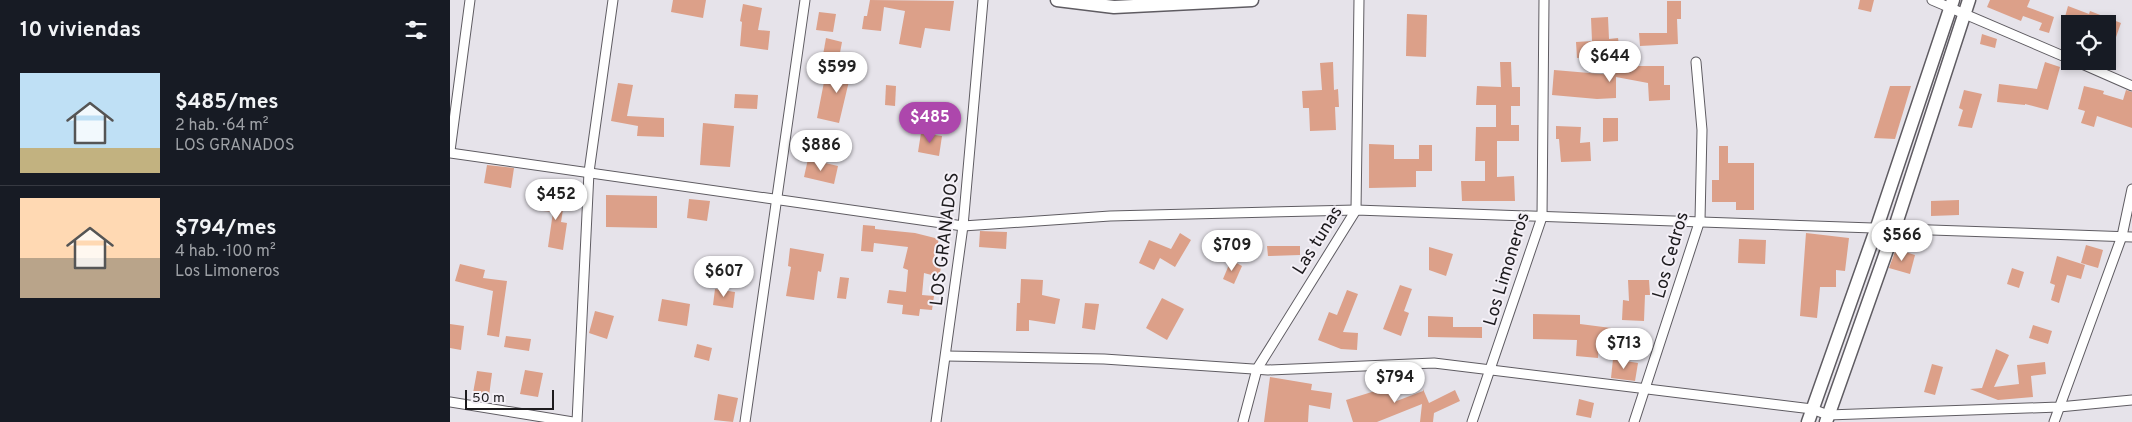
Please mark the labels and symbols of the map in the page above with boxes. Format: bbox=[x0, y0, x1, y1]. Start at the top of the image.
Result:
pin: $644 bbox=[1580, 41, 1640, 83]
pin: $599 bbox=[807, 52, 867, 94]
pin: $485 bbox=[900, 102, 960, 144]
pin: $886 bbox=[791, 130, 851, 172]
street label: LOS GRANADOS bbox=[926, 171, 965, 307]
pin: $452 bbox=[526, 178, 586, 221]
street label: Las tunas bbox=[1288, 202, 1348, 280]
street label: Los Cedros bbox=[1648, 209, 1695, 302]
street label: Los Limoneros bbox=[1479, 210, 1536, 329]
pin: $566 bbox=[1872, 220, 1932, 262]
pin: $709 bbox=[1202, 230, 1262, 272]
pin: $607 bbox=[694, 256, 754, 298]
pin: $713 bbox=[1594, 328, 1654, 370]
pin: $794 bbox=[1365, 362, 1425, 404]
scale bar bbox=[465, 387, 554, 410]

